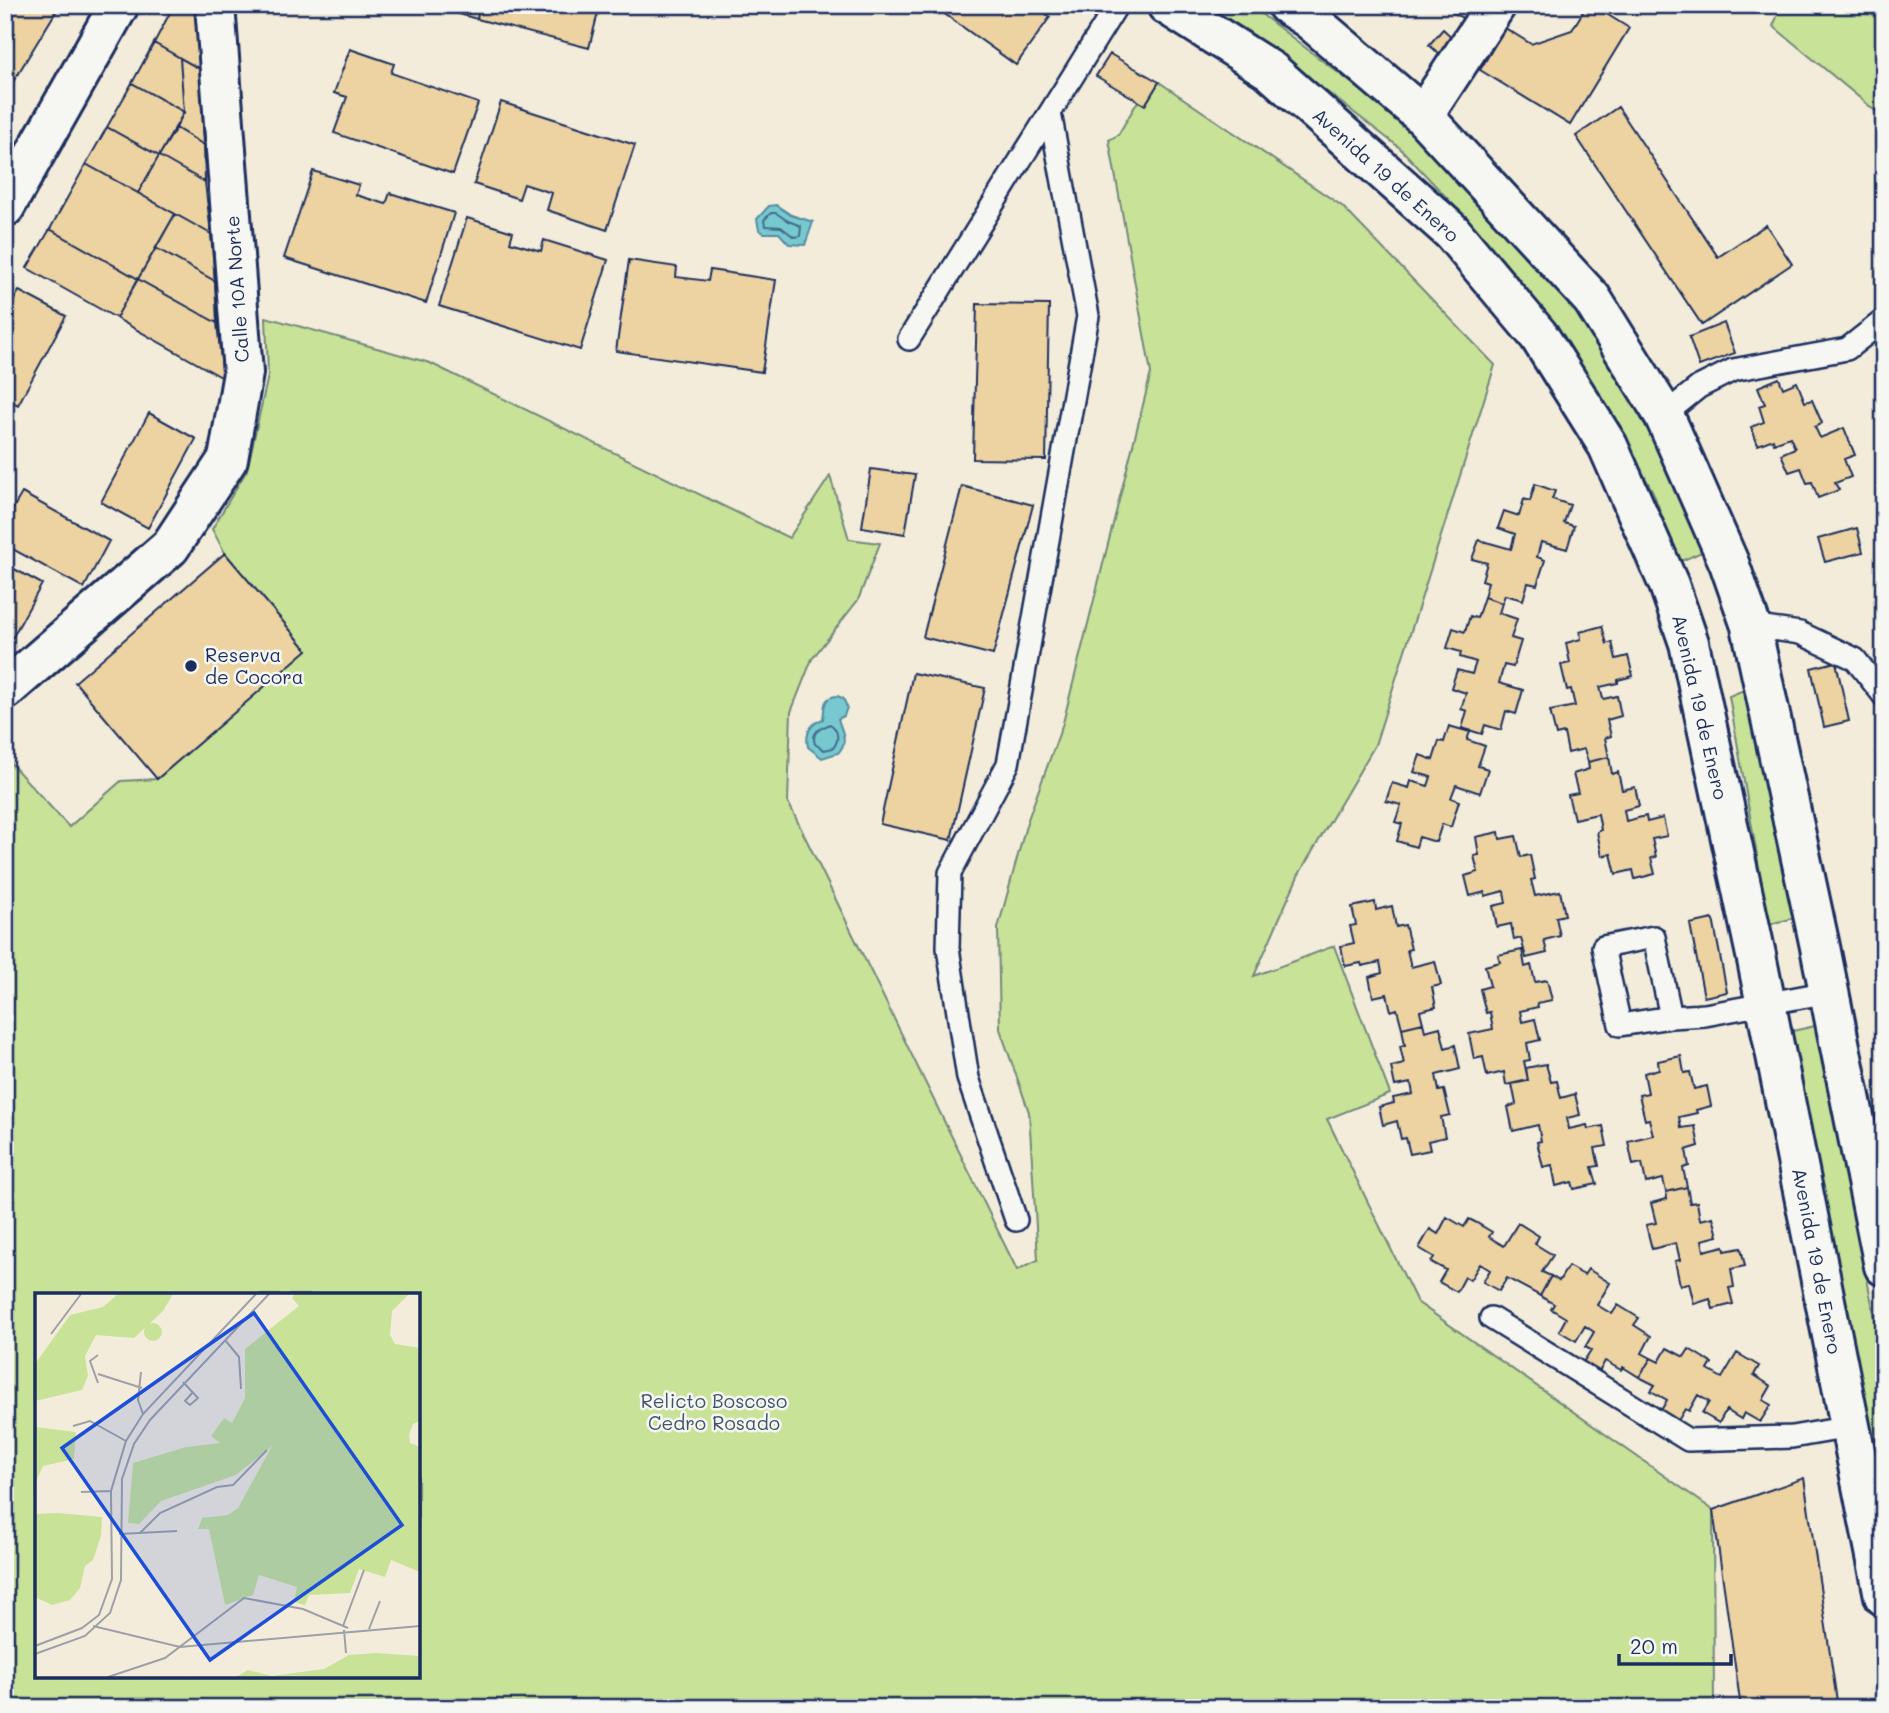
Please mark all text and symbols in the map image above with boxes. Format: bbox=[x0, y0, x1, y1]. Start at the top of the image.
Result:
street label: Avenida 19 de Enero bbox=[1308, 102, 1465, 247]
street label: Calle 10A Norte bbox=[219, 215, 254, 363]
street label: Avenida 19 de Enero bbox=[1667, 612, 1734, 802]
place label: Reserva de Cocora bbox=[205, 642, 304, 689]
marker: Reserva de Cocora bbox=[183, 658, 199, 674]
street label: Avenida 19 de Enero bbox=[1787, 1166, 1848, 1356]
inset map bbox=[35, 1293, 420, 1678]
park label: Relicto Boscoso Cedro Rosado bbox=[641, 1388, 787, 1435]
scale bar bbox=[1619, 1622, 1731, 1666]
text: 20 m bbox=[1630, 1632, 1678, 1659]

